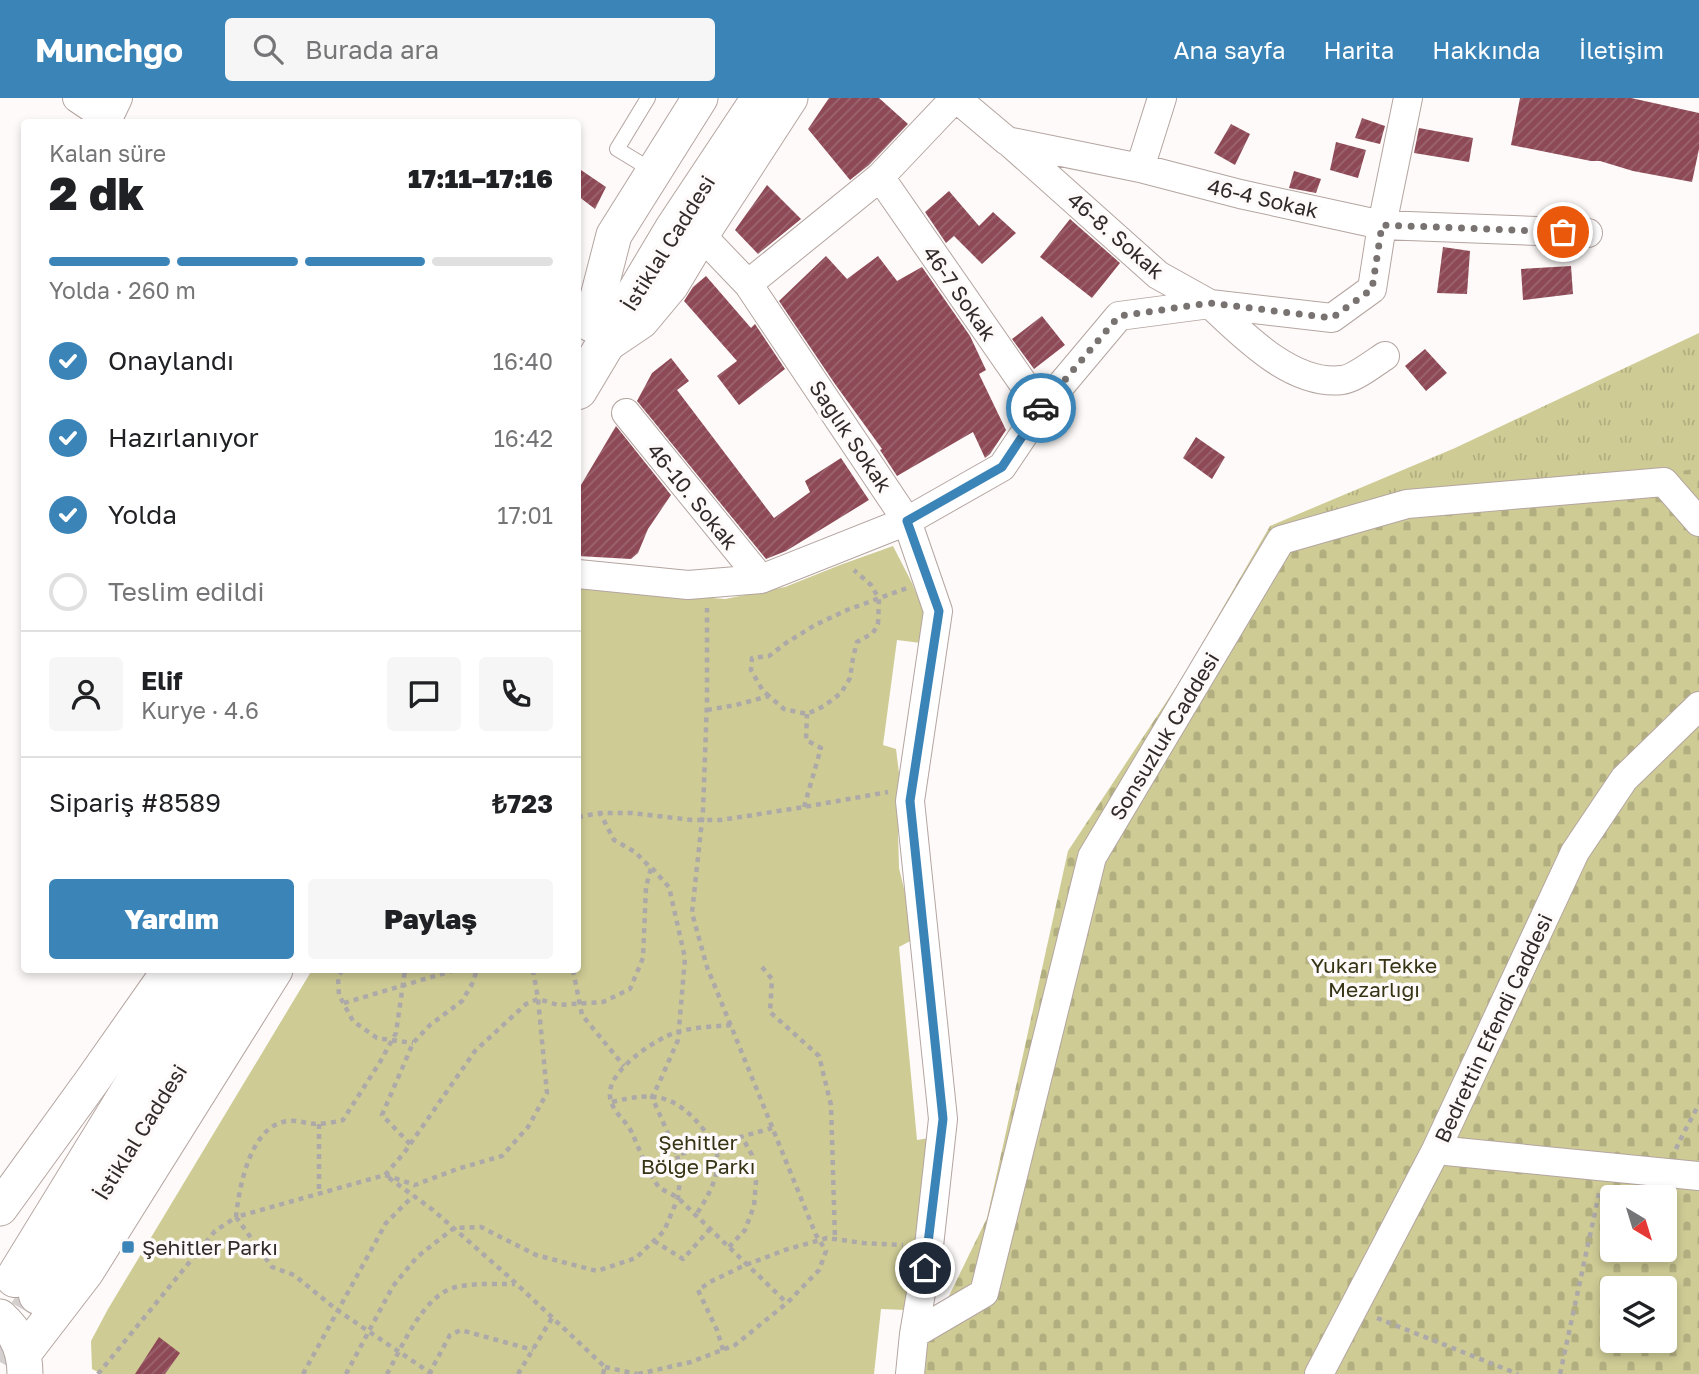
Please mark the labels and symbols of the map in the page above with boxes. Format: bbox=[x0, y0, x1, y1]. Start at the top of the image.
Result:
street label: İstiklal Caddesi bbox=[616, 170, 720, 316]
street label: 46-4 Sokak bbox=[1205, 173, 1321, 223]
street label: 46-8. Sokak bbox=[1062, 186, 1170, 284]
pin bbox=[1533, 202, 1593, 262]
street label: 46-7 Sokak bbox=[918, 240, 1002, 346]
courier bbox=[1006, 373, 1076, 443]
street label: Sağlık Sokak bbox=[804, 375, 898, 497]
street label: 46-10. Sokak bbox=[642, 437, 744, 555]
street label: Sonsuzluk Caddesi bbox=[1104, 647, 1224, 825]
street label: Bedrettin Efendi Caddesi bbox=[1428, 909, 1558, 1147]
park label: Yukarı Tekke Mezarlığı bbox=[1311, 952, 1437, 1002]
street label: İstiklal Caddesi bbox=[88, 1059, 192, 1205]
park label: Şehitler Bölge Parkı bbox=[641, 1129, 755, 1179]
north arrow bbox=[1600, 1185, 1676, 1262]
place label: Şehitler Parkı bbox=[142, 1234, 278, 1260]
pin bbox=[895, 1238, 955, 1298]
marker: Şehitler Parkı bbox=[120, 1239, 136, 1255]

